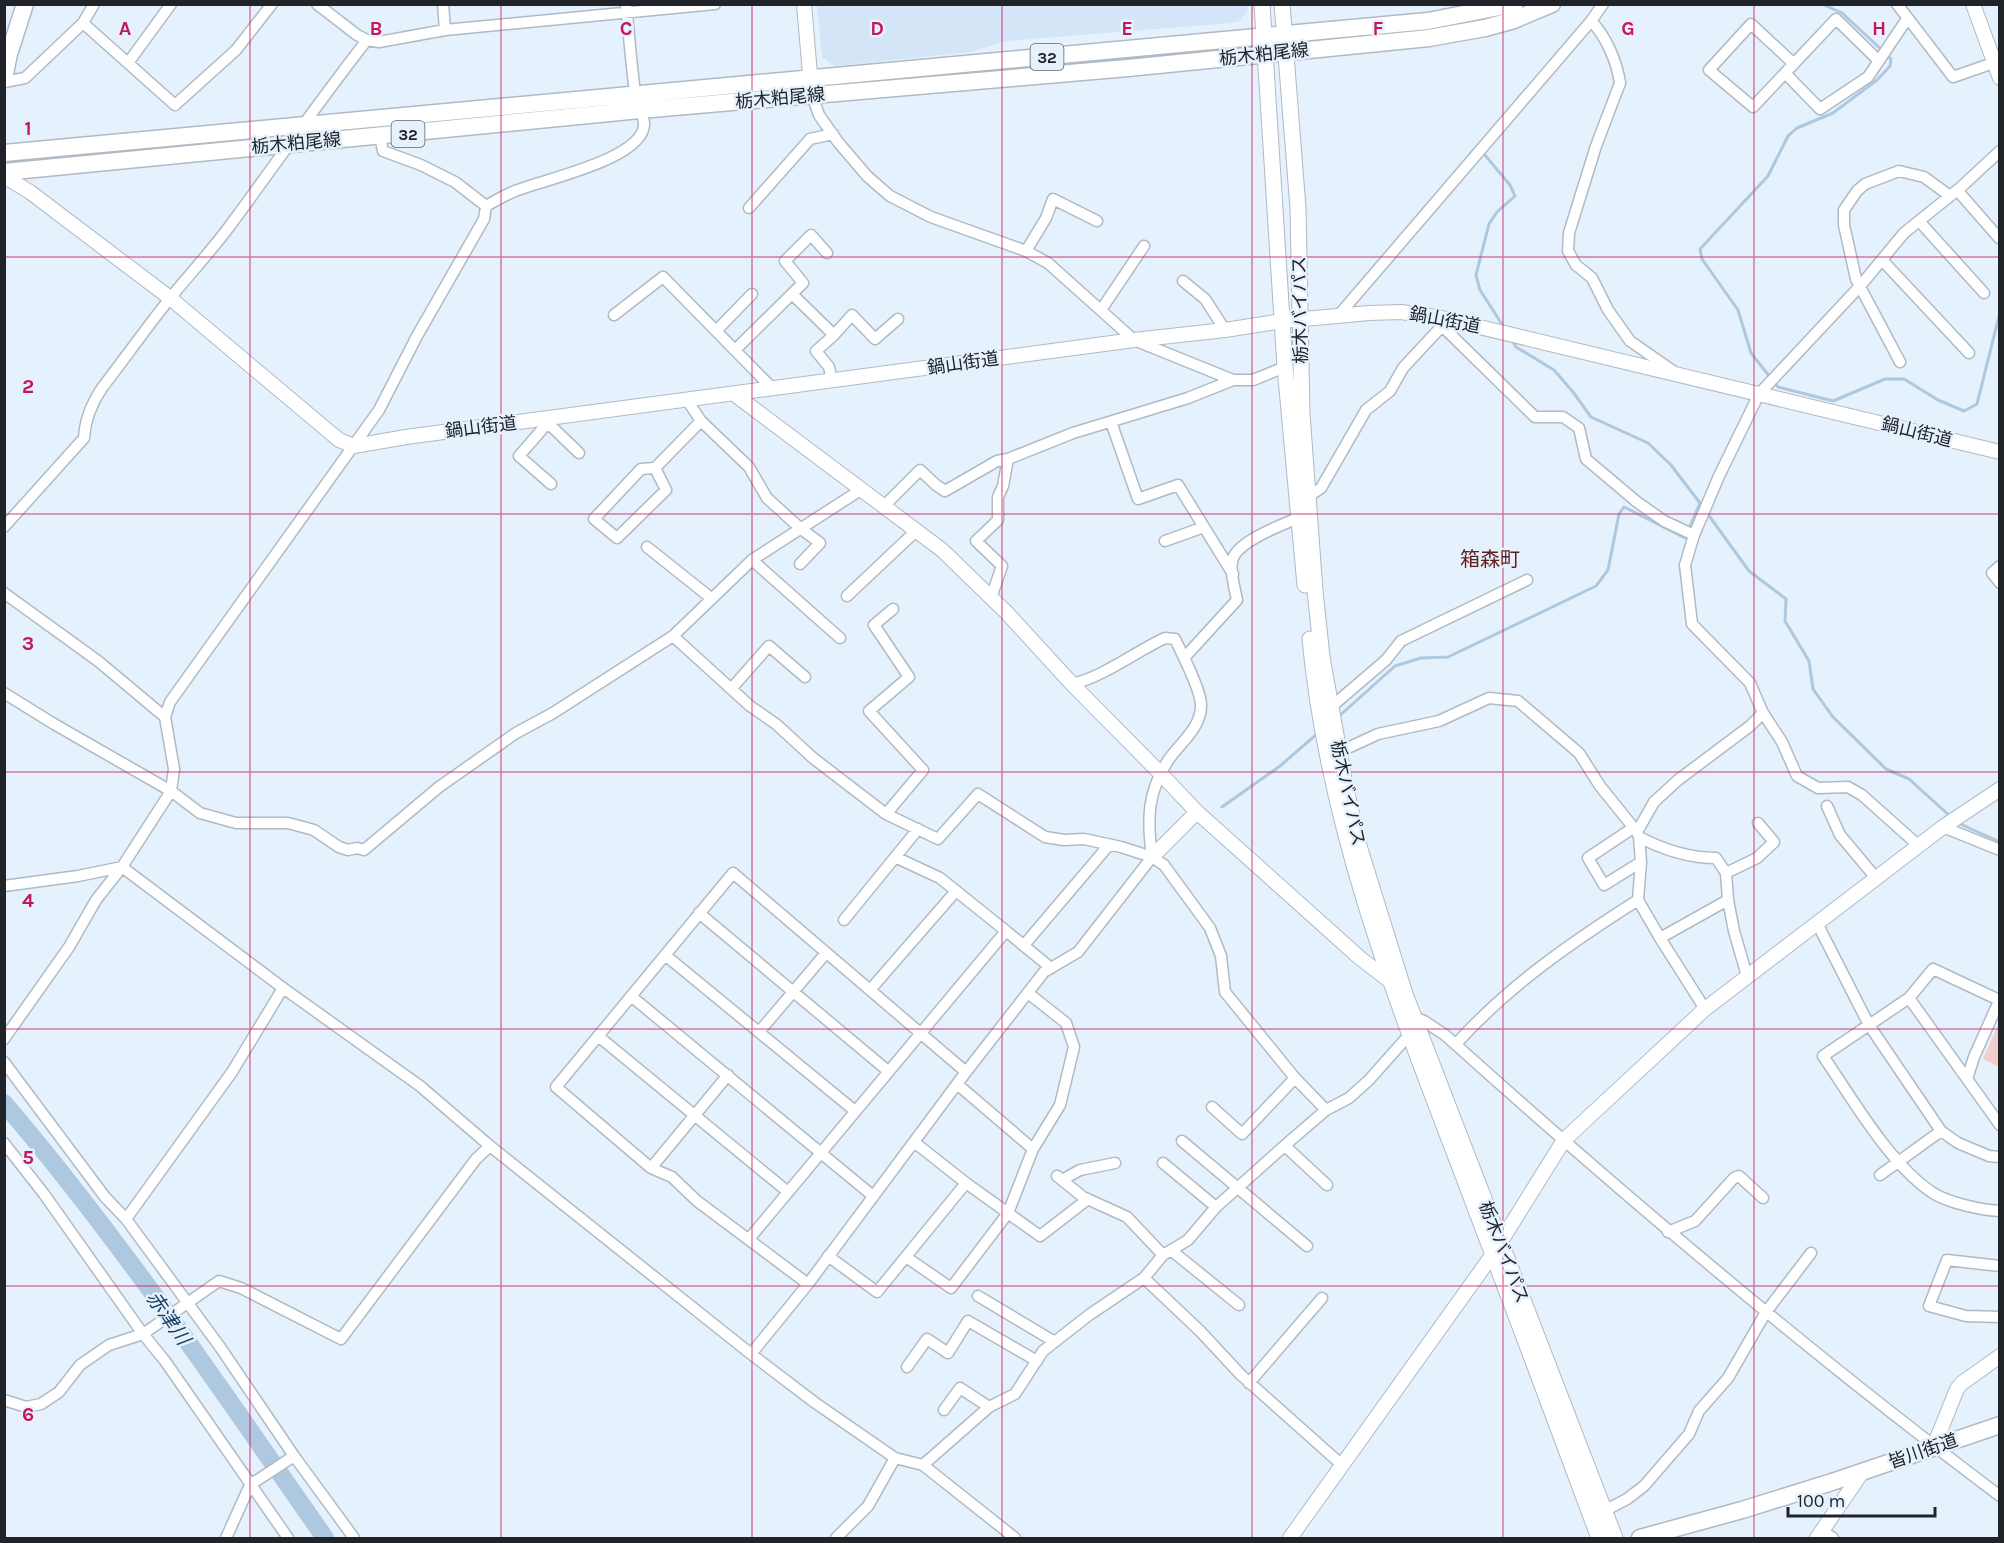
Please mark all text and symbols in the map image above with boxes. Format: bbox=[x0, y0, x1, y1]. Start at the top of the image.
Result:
text: A bbox=[119, 17, 132, 40]
text: B bbox=[370, 17, 382, 40]
text: C bbox=[620, 17, 632, 40]
text: D bbox=[870, 17, 884, 40]
text: E bbox=[1121, 17, 1133, 40]
text: F bbox=[1373, 17, 1384, 40]
text: G bbox=[1621, 17, 1635, 40]
text: H bbox=[1872, 17, 1886, 40]
street label: 栃木粕尾線 bbox=[1218, 38, 1310, 70]
road number: 32 bbox=[1030, 44, 1064, 70]
street label: 栃木粕尾線 bbox=[734, 83, 826, 113]
text: 1 bbox=[24, 117, 32, 140]
road number: 32 bbox=[392, 121, 424, 147]
street label: 栃木粕尾線 bbox=[250, 128, 342, 158]
street label: 栃木バイパス bbox=[1288, 256, 1312, 364]
street label: 鍋山街道 bbox=[1408, 302, 1482, 338]
street label: 鍋山街道 bbox=[926, 347, 1000, 379]
text: 2 bbox=[22, 375, 34, 398]
street label: 鍋山街道 bbox=[444, 412, 518, 442]
street label: 鍋山街道 bbox=[1879, 413, 1955, 451]
district label: 箱森町 bbox=[1460, 548, 1520, 571]
text: 3 bbox=[22, 632, 34, 655]
street label: 栃木バイパス bbox=[1326, 738, 1370, 848]
text: 4 bbox=[22, 889, 34, 912]
text: 5 bbox=[22, 1146, 34, 1169]
street label: 栃木バイパス bbox=[1474, 1198, 1534, 1306]
water label: 赤津川 bbox=[141, 1287, 196, 1351]
text: 6 bbox=[22, 1403, 34, 1426]
street label: 皆川街道 bbox=[1885, 1429, 1961, 1473]
scale bar bbox=[1788, 1480, 1935, 1518]
text: 100 m bbox=[1797, 1490, 1845, 1512]

